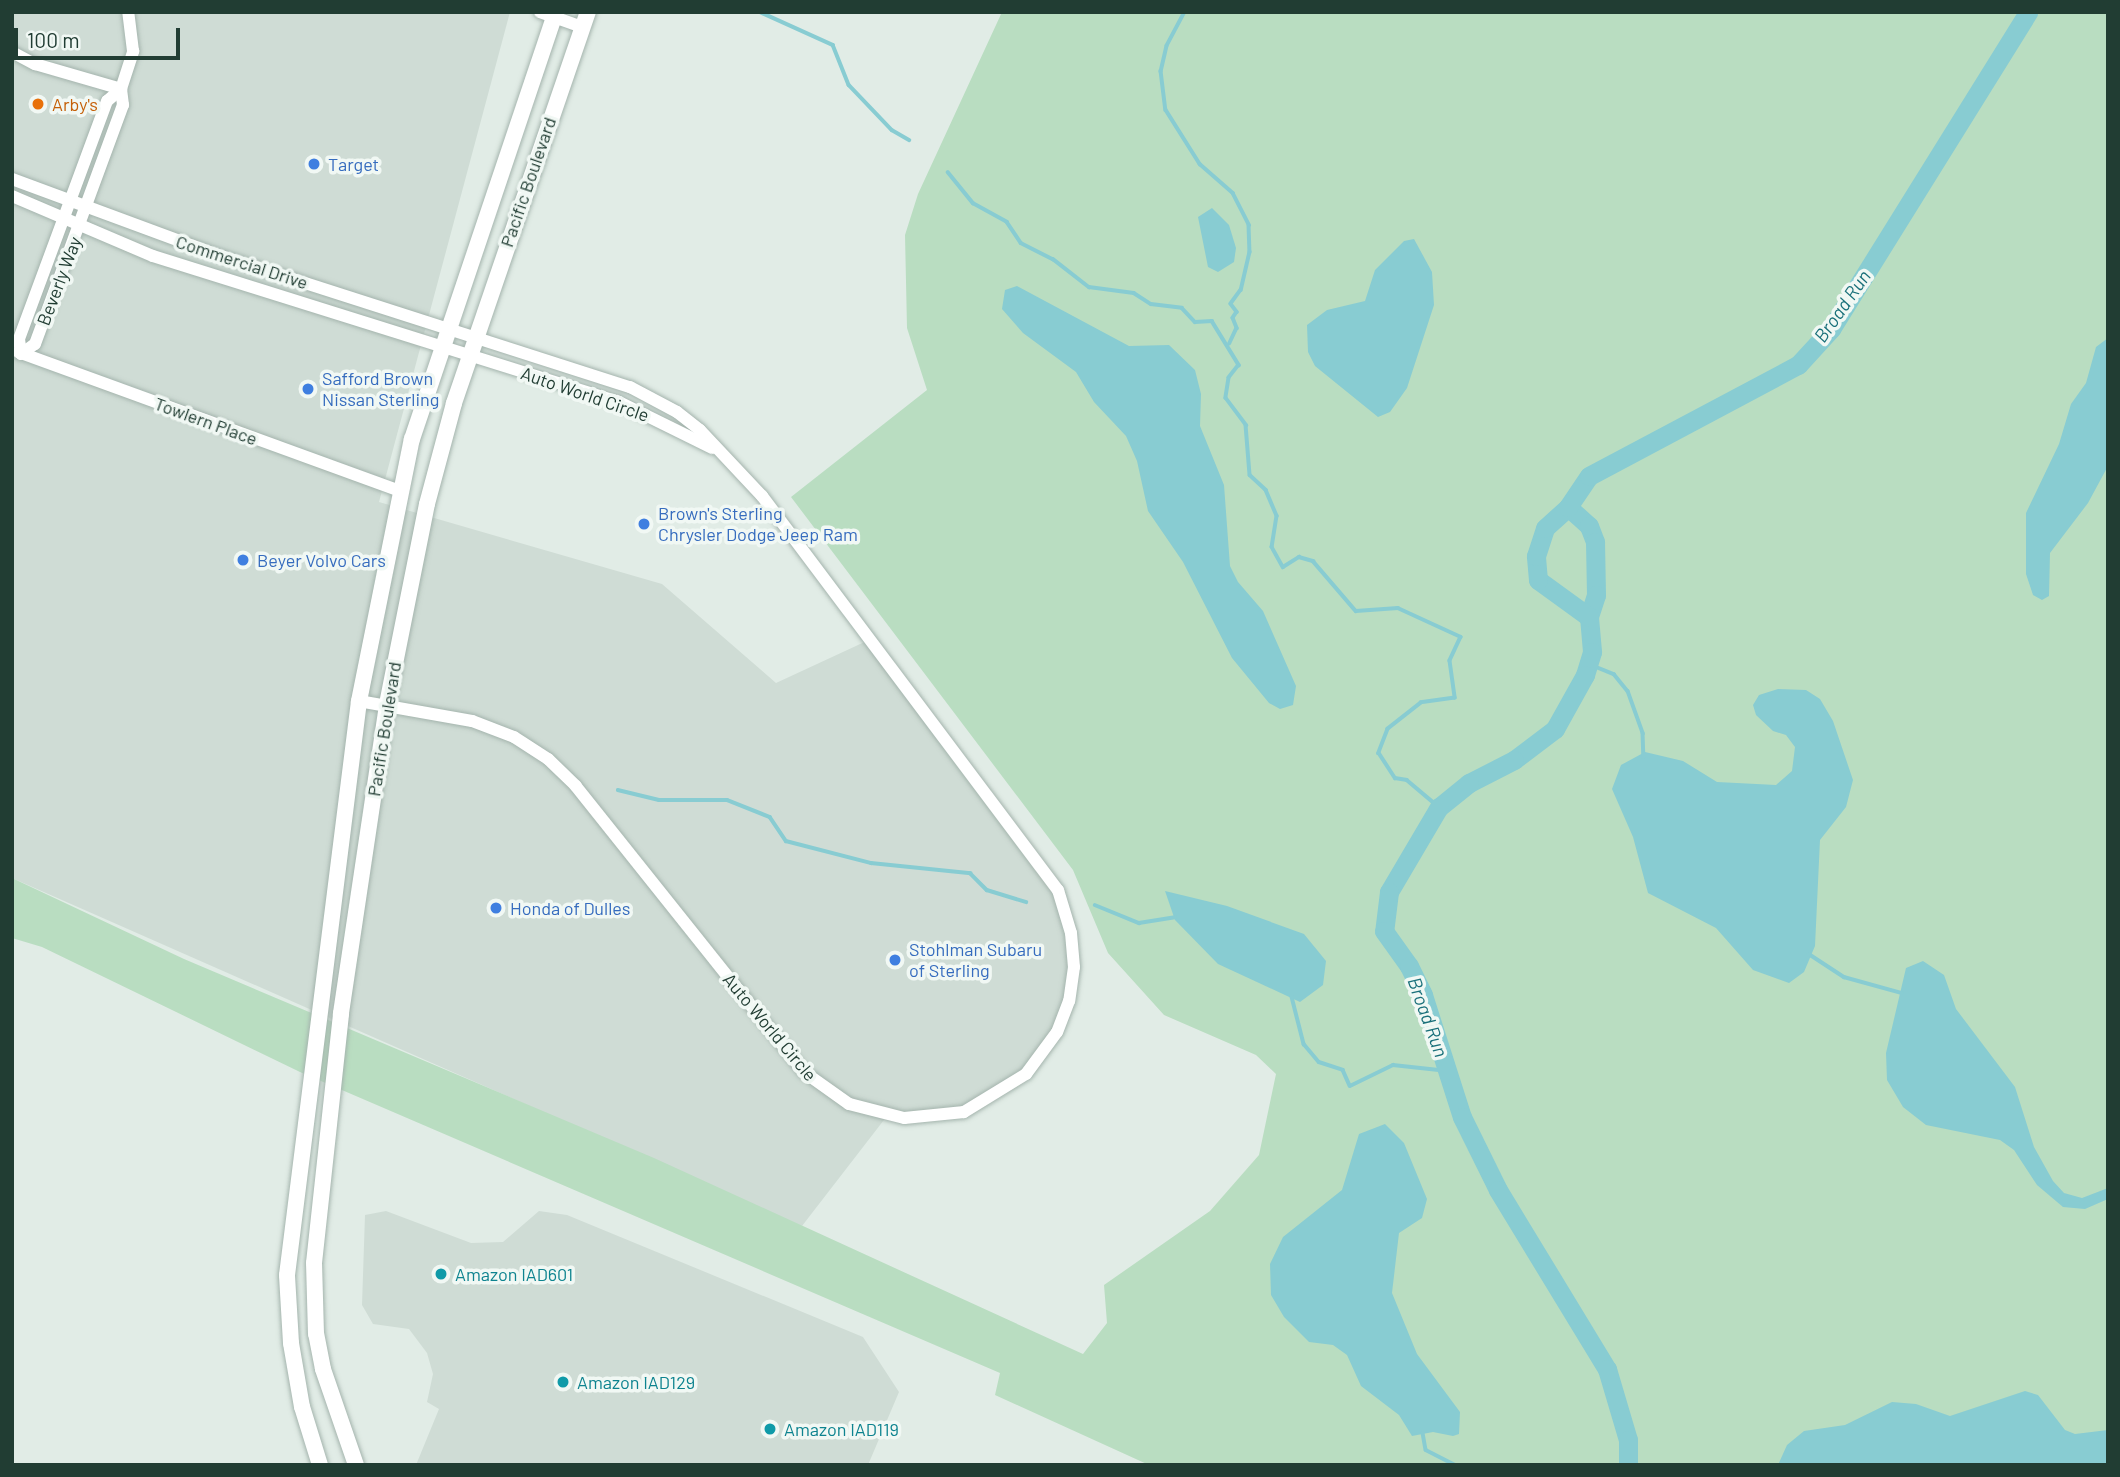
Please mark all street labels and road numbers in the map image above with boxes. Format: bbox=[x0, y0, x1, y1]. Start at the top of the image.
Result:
street label: Pacific Boulevard bbox=[496, 114, 560, 250]
street label: Commercial Drive bbox=[173, 230, 311, 294]
street label: Beverly Way bbox=[32, 234, 86, 328]
street label: Auto World Circle bbox=[518, 362, 652, 426]
street label: Towlern Place bbox=[152, 392, 260, 450]
street label: Pacific Boulevard bbox=[363, 660, 405, 798]
street label: Auto World Circle bbox=[719, 969, 821, 1085]

